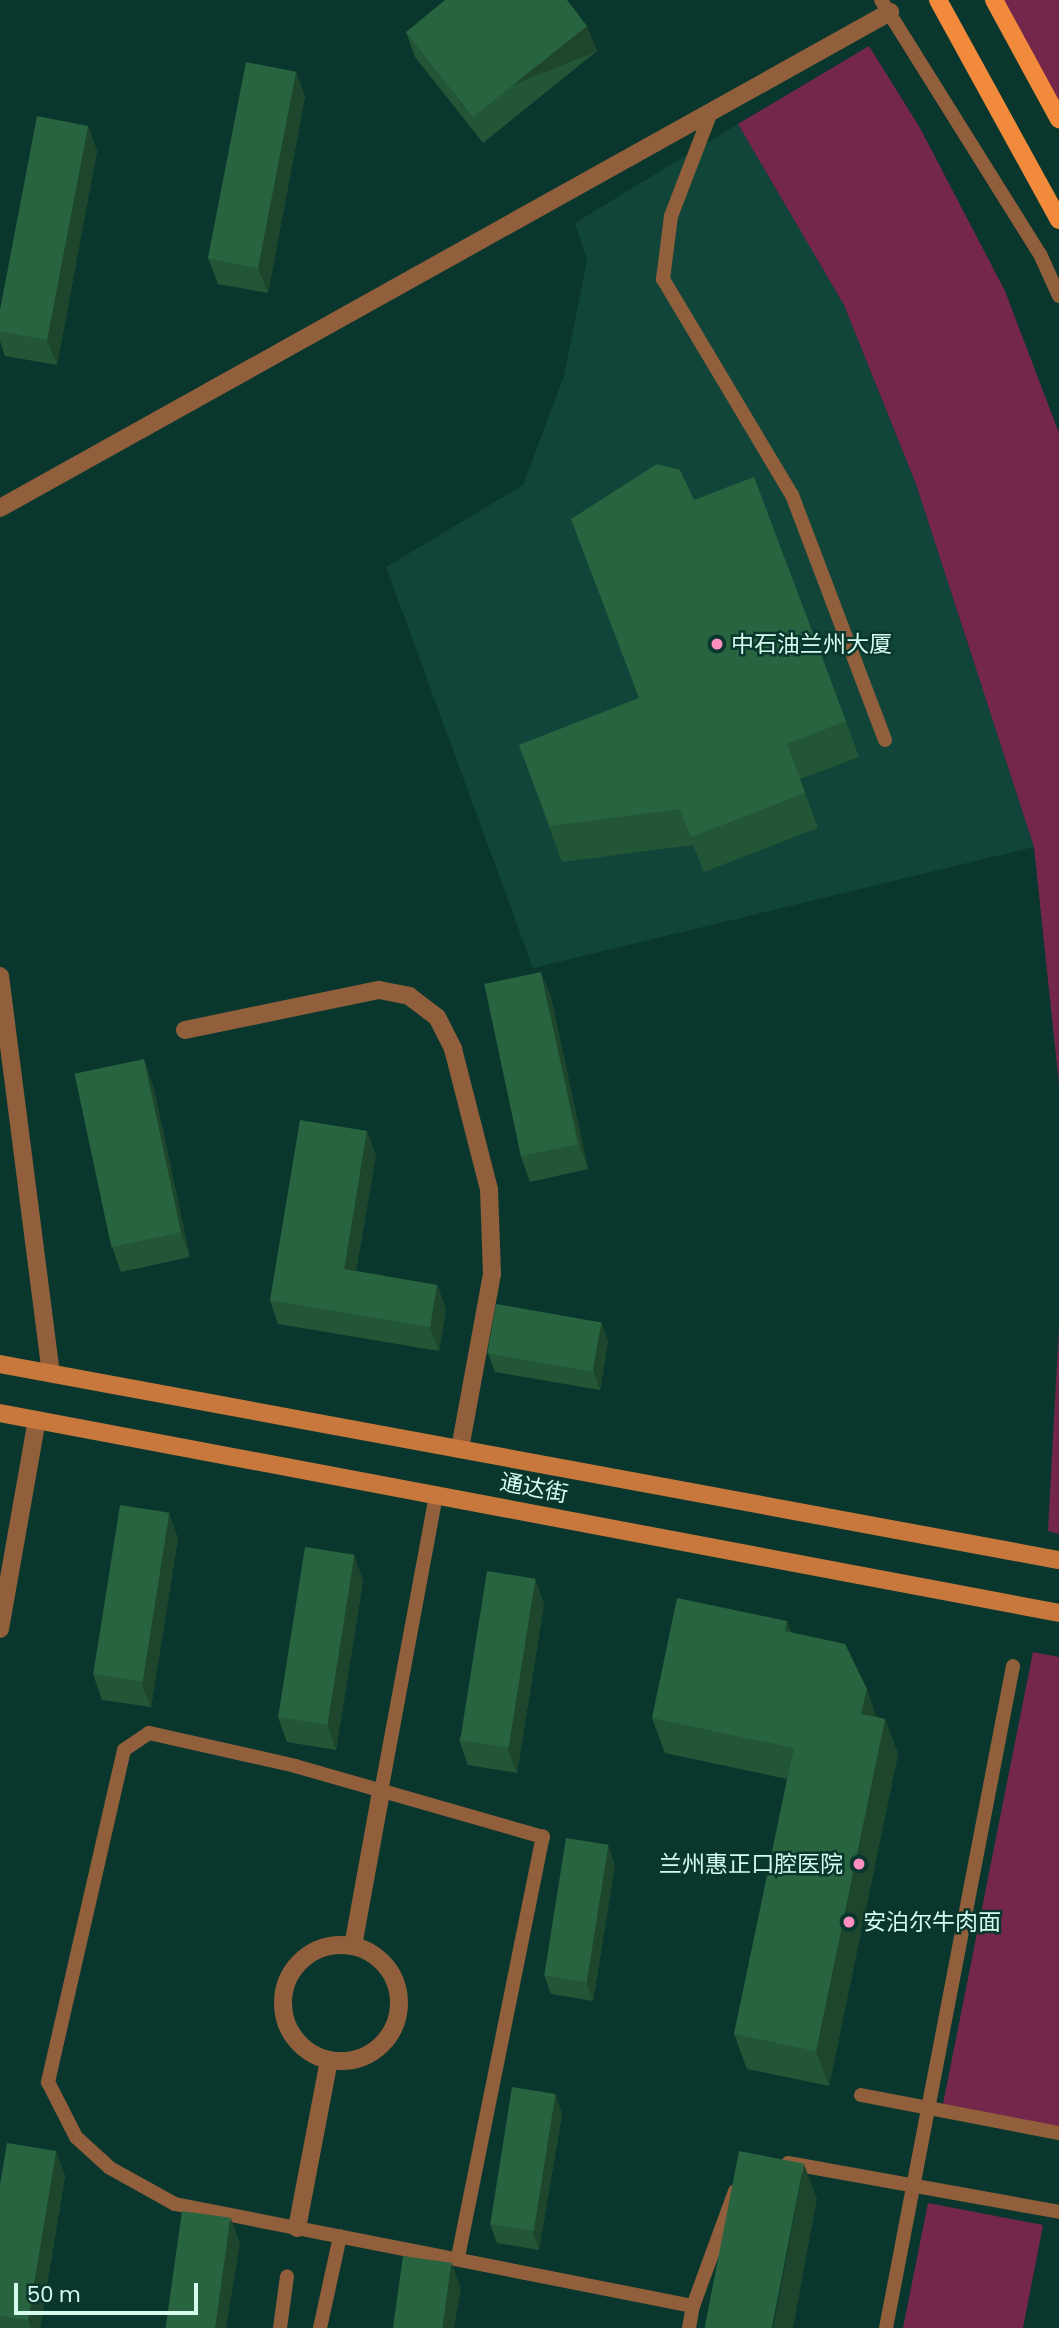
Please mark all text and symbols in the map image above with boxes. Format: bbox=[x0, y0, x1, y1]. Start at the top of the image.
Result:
place label: 中石油兰州大厦 bbox=[731, 630, 892, 658]
marker: 中石油兰州大厦 bbox=[709, 636, 725, 652]
street label: 通达街 bbox=[498, 1468, 570, 1508]
place label: 兰州惠正口腔医院 bbox=[659, 1850, 843, 1878]
marker: 兰州惠正口腔医院 bbox=[849, 1854, 869, 1874]
place label: 安泊尔牛肉面 bbox=[863, 1908, 1001, 1936]
marker: 安泊尔牛肉面 bbox=[841, 1914, 857, 1930]
scale bar bbox=[18, 2268, 201, 2312]
text: 50 m bbox=[27, 2280, 81, 2309]

